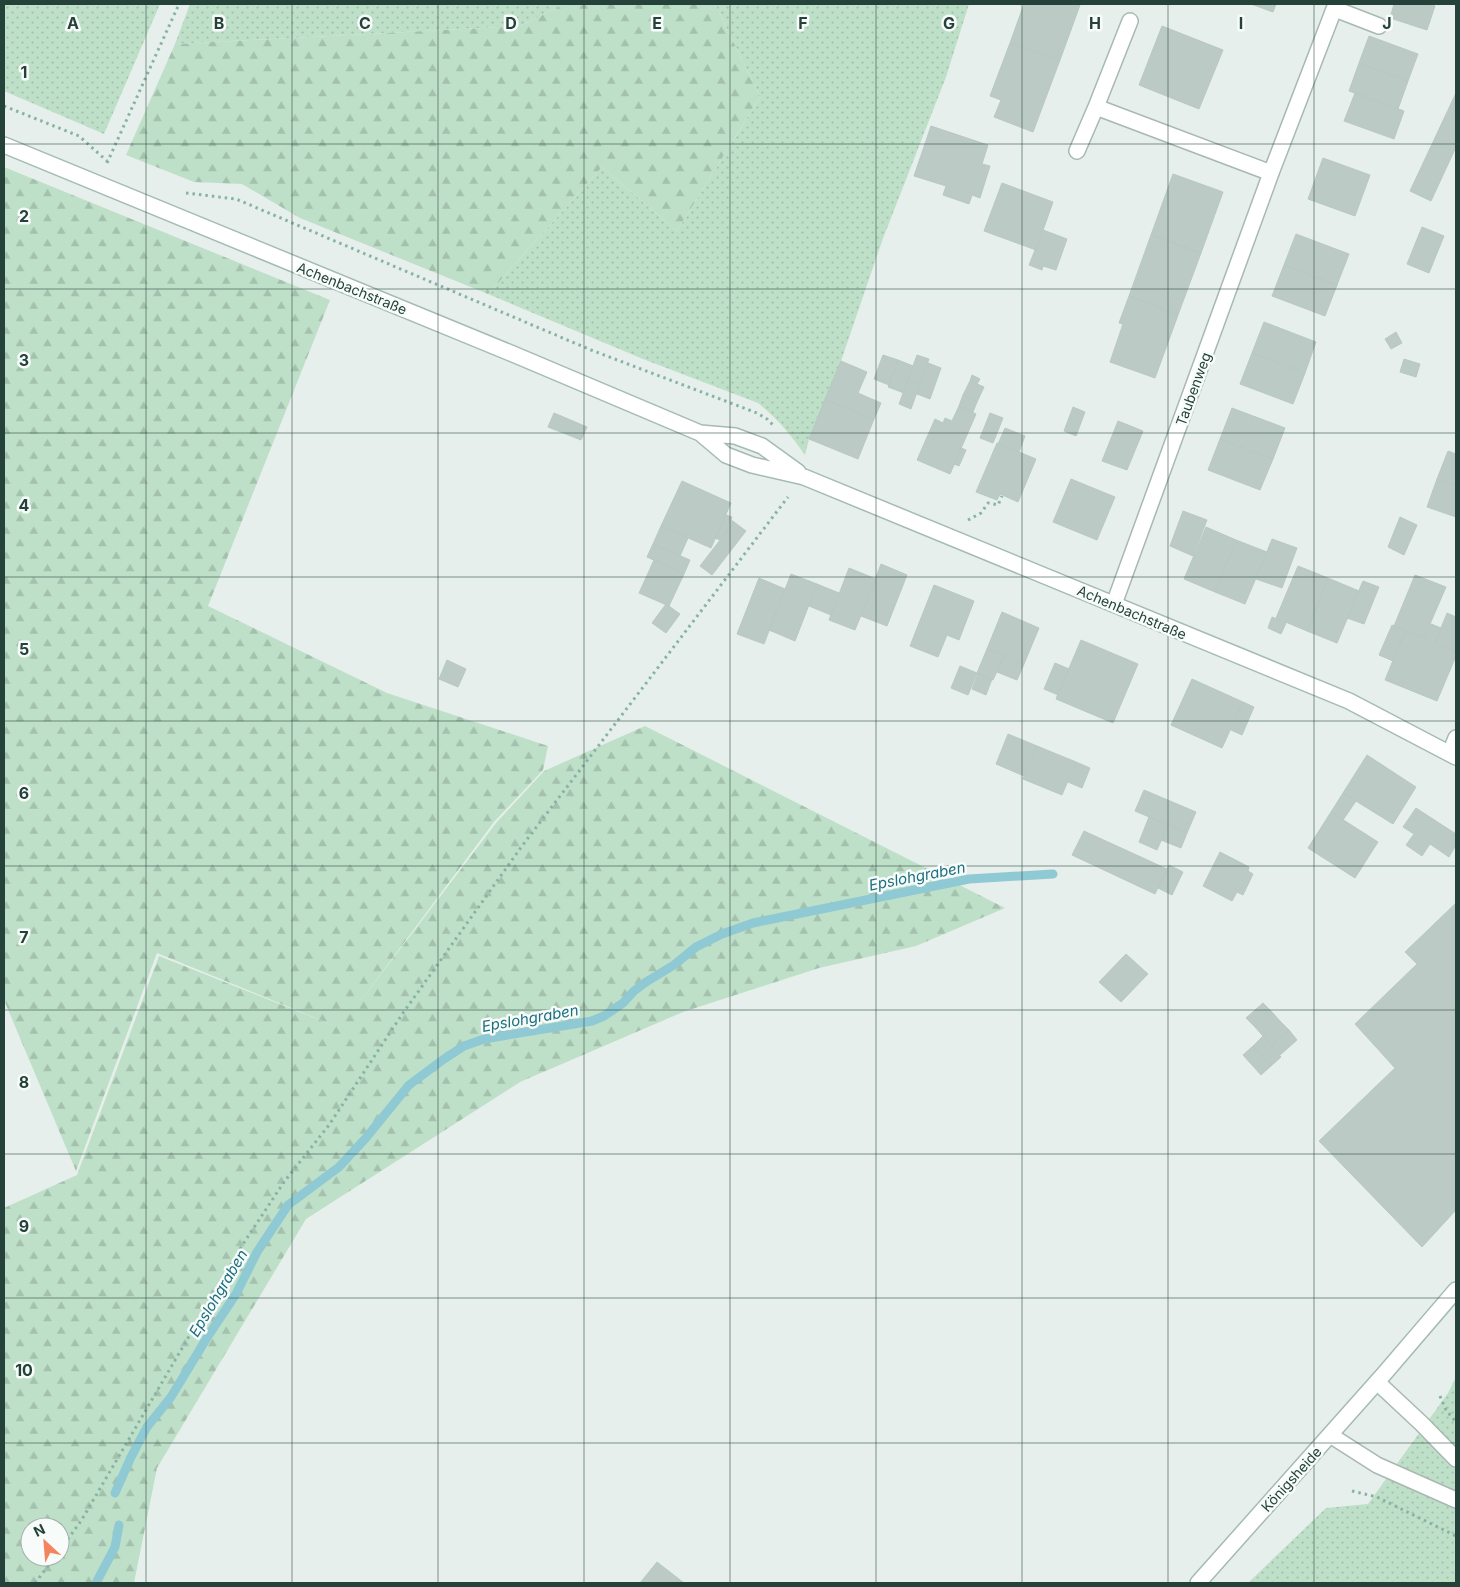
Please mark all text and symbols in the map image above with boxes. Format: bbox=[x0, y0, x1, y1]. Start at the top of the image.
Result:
text: A bbox=[67, 13, 79, 33]
text: B bbox=[214, 13, 224, 33]
text: C bbox=[359, 13, 371, 33]
text: D bbox=[505, 13, 517, 33]
text: E bbox=[652, 13, 662, 33]
text: F bbox=[798, 13, 808, 33]
text: G bbox=[943, 13, 955, 33]
text: H bbox=[1089, 13, 1101, 33]
text: I bbox=[1239, 13, 1243, 33]
text: J bbox=[1382, 13, 1392, 33]
text: 1 bbox=[21, 62, 27, 82]
text: 2 bbox=[19, 206, 29, 226]
street label: Achenbachstraße bbox=[295, 258, 409, 318]
text: 3 bbox=[19, 350, 29, 370]
street label: Taubenweg bbox=[1172, 350, 1214, 428]
text: 4 bbox=[19, 495, 30, 515]
street label: Achenbachstraße bbox=[1075, 581, 1189, 643]
text: 5 bbox=[19, 639, 29, 659]
text: 6 bbox=[19, 783, 29, 803]
water label: Epslohgraben bbox=[867, 857, 967, 895]
text: 7 bbox=[19, 927, 29, 947]
water label: Epslohgraben bbox=[480, 1000, 580, 1036]
text: 8 bbox=[19, 1072, 29, 1092]
text: 9 bbox=[19, 1216, 29, 1236]
water label: Epslohgraben bbox=[185, 1246, 251, 1340]
text: 10 bbox=[15, 1360, 33, 1380]
street label: Königsheide bbox=[1257, 1443, 1325, 1515]
north arrow bbox=[20, 1517, 70, 1567]
text: N bbox=[31, 1520, 48, 1540]

